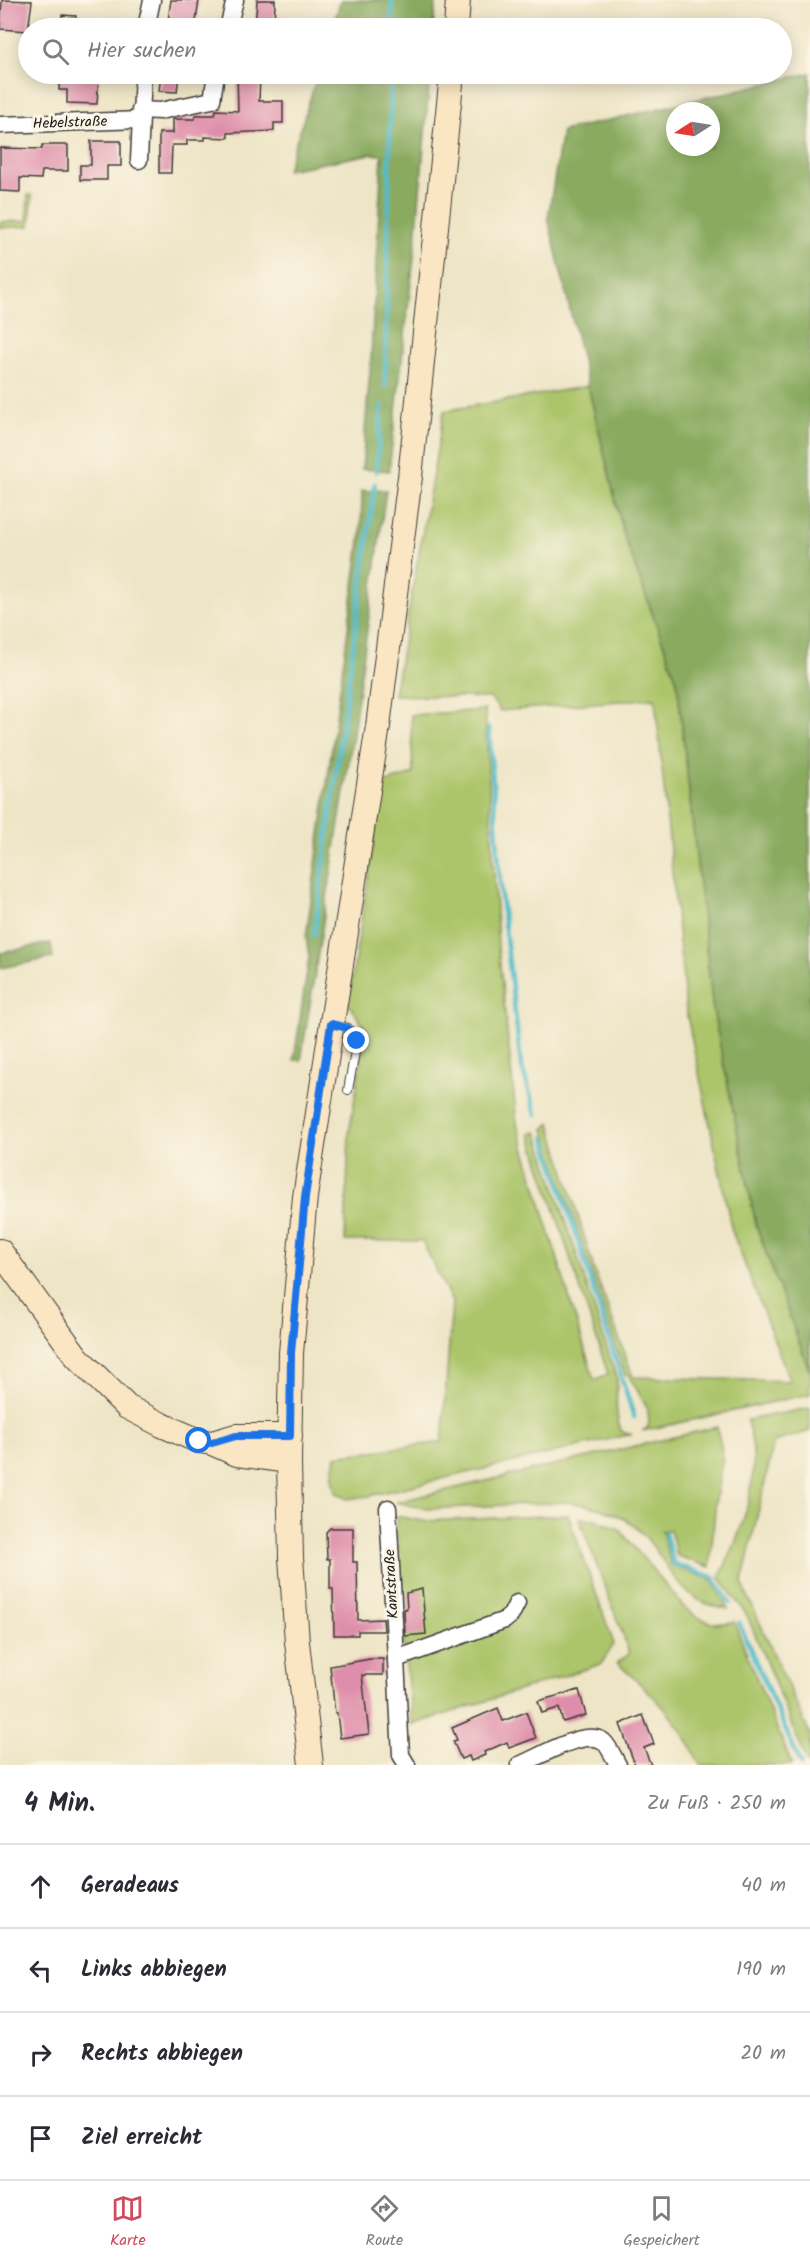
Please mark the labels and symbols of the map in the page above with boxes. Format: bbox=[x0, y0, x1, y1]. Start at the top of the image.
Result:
north arrow bbox=[666, 102, 720, 156]
street label: Hebelstraße bbox=[32, 110, 108, 136]
route end bbox=[343, 1027, 369, 1053]
route start bbox=[185, 1427, 211, 1453]
street label: Kantstraße bbox=[378, 1548, 406, 1619]

